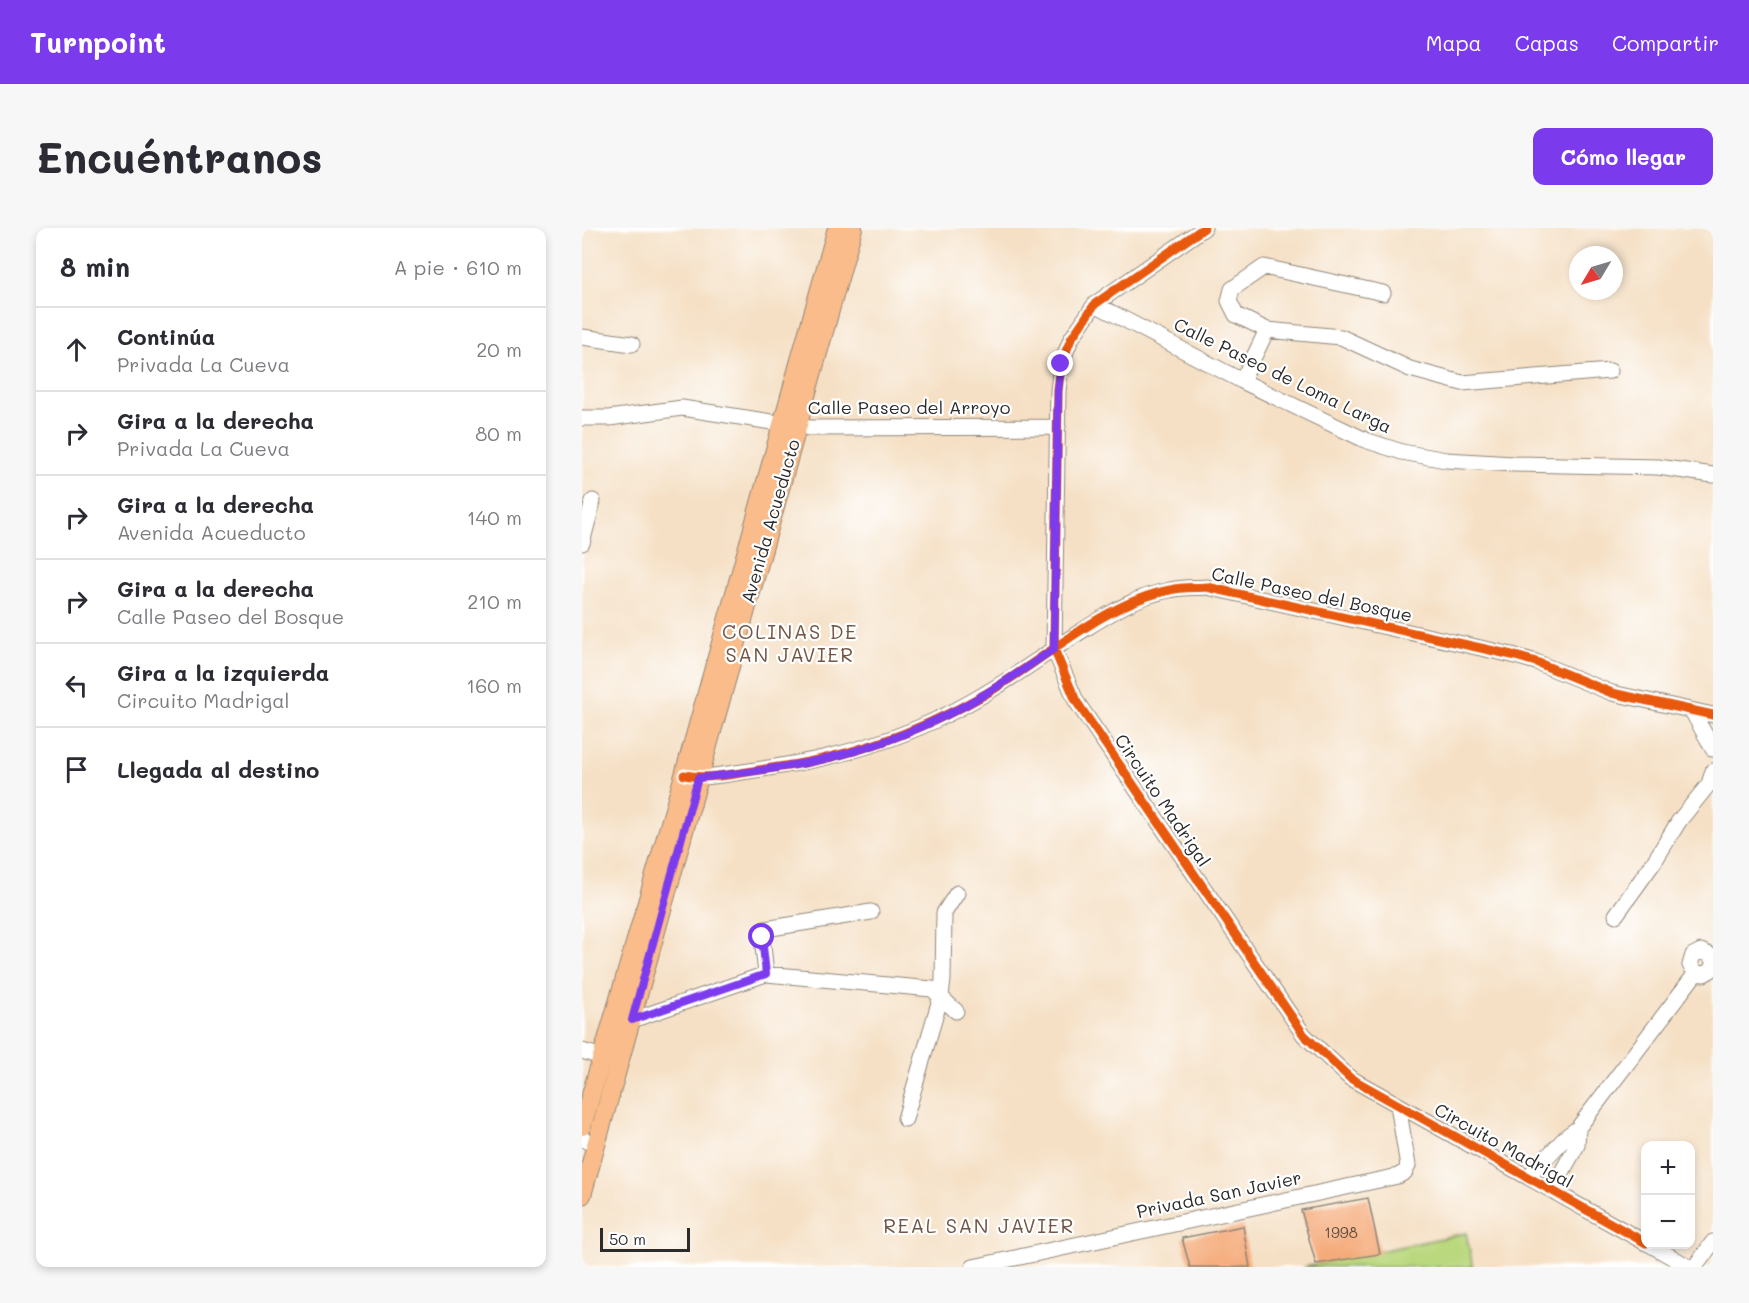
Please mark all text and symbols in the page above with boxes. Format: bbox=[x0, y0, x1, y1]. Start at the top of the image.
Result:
text: Turnpoint bbox=[30, 24, 166, 60]
text: Mapa bbox=[1426, 29, 1482, 56]
text: Capas bbox=[1515, 29, 1579, 56]
text: Compartir bbox=[1612, 29, 1719, 56]
button: Cómo llegar bbox=[1533, 128, 1713, 185]
text: Encuéntranos bbox=[36, 129, 322, 184]
north arrow bbox=[1569, 246, 1623, 300]
text: 8 min bbox=[60, 250, 130, 284]
text: A pie · 610 m bbox=[394, 254, 522, 280]
street label: Calle Paseo de Loma Larga bbox=[1170, 312, 1396, 438]
text: Continúa bbox=[117, 322, 215, 351]
icon: ahead bbox=[60, 333, 93, 366]
text: 20 m bbox=[476, 336, 522, 362]
route end bbox=[1047, 350, 1073, 376]
text: Privada La Cueva bbox=[117, 351, 290, 377]
street label: Calle Paseo del Arroyo bbox=[808, 395, 1011, 419]
text: Gira a la derecha bbox=[117, 406, 314, 435]
icon: right bbox=[60, 417, 93, 450]
text: 80 m bbox=[475, 420, 522, 446]
text: Privada La Cueva bbox=[117, 435, 290, 461]
street label: Avenida Acueducto bbox=[735, 436, 805, 606]
text: Gira a la derecha bbox=[117, 490, 314, 519]
icon: right bbox=[60, 501, 93, 534]
text: 140 m bbox=[467, 504, 522, 530]
text: Avenida Acueducto bbox=[117, 519, 306, 545]
street label: Calle Paseo del Bosque bbox=[1209, 561, 1415, 627]
text: Gira a la derecha bbox=[117, 574, 314, 603]
icon: right bbox=[60, 585, 93, 618]
text: 210 m bbox=[467, 588, 522, 614]
text: Calle Paseo del Bosque bbox=[117, 603, 344, 629]
district label: COLINAS DE SAN JAVIER bbox=[722, 618, 858, 667]
text: Gira a la izquierda bbox=[117, 658, 329, 687]
icon: left bbox=[60, 669, 93, 702]
text: 160 m bbox=[466, 672, 522, 698]
text: Circuito Madrigal bbox=[117, 687, 290, 713]
street label: Circuito Madrigal bbox=[1110, 729, 1216, 871]
icon: arrive bbox=[60, 753, 93, 786]
text: Llegada al destino bbox=[117, 755, 319, 784]
route start bbox=[748, 923, 774, 949]
street label: Circuito Madrigal bbox=[1430, 1097, 1578, 1193]
map controls bbox=[1641, 1141, 1695, 1249]
button: + bbox=[1641, 1141, 1695, 1195]
street label: Privada San Javier bbox=[1134, 1165, 1304, 1223]
button: − bbox=[1641, 1195, 1695, 1249]
district label: REAL SAN JAVIER bbox=[883, 1212, 1075, 1238]
house number: 1998 bbox=[1324, 1222, 1358, 1242]
scale bar bbox=[600, 1225, 690, 1252]
text: 50 m bbox=[609, 1228, 646, 1249]

